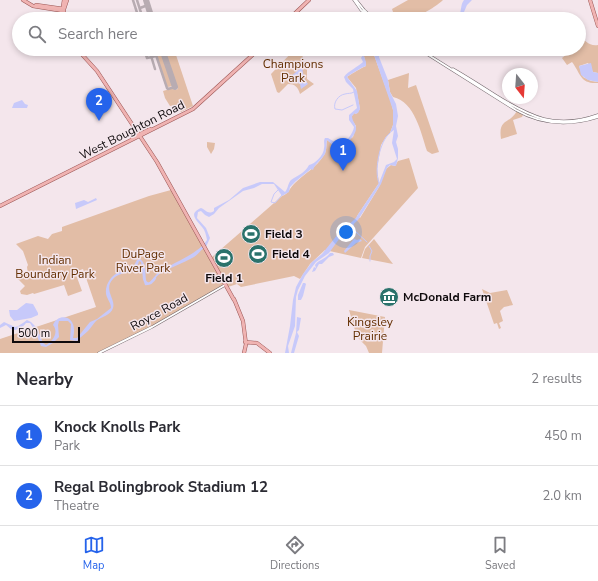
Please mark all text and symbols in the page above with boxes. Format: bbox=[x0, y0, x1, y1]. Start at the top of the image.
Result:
search box bbox=[12, 12, 586, 56]
icon: search bbox=[26, 23, 48, 45]
text: Search here bbox=[58, 24, 138, 44]
park label: Champions Park bbox=[263, 56, 324, 86]
north arrow bbox=[502, 68, 538, 104]
pin: 2 bbox=[86, 88, 112, 121]
street label: West Boughton Road bbox=[77, 97, 187, 163]
pin: 1 bbox=[330, 138, 356, 171]
your location bbox=[336, 222, 356, 242]
sports icon: Field 3 bbox=[240, 223, 262, 245]
place label: Field 3 bbox=[265, 226, 303, 242]
sports icon: Field 4 bbox=[247, 243, 269, 265]
park label: DuPage River Park bbox=[116, 246, 171, 276]
place label: Field 4 bbox=[272, 246, 310, 262]
sports icon: Field 1 bbox=[213, 247, 235, 269]
park label: Indian Boundary Park bbox=[15, 252, 96, 282]
place label: Field 1 bbox=[205, 270, 243, 286]
museum icon: McDonald Farm bbox=[378, 286, 400, 308]
place label: McDonald Farm bbox=[403, 289, 491, 305]
street label: Royce Road bbox=[127, 290, 191, 334]
park label: Kingsley Prairie bbox=[347, 314, 394, 344]
scale bar bbox=[12, 325, 80, 344]
text: 500 m bbox=[18, 326, 50, 341]
text: Nearby bbox=[16, 368, 73, 391]
text: 2 results bbox=[531, 370, 582, 388]
text: Knock Knolls Park bbox=[54, 417, 180, 437]
text: 1 bbox=[25, 427, 33, 445]
text: 450 m bbox=[544, 427, 582, 445]
text: Park bbox=[54, 437, 80, 455]
text: Regal Bolingbrook Stadium 12 bbox=[54, 477, 268, 497]
text: 2 bbox=[25, 487, 33, 505]
text: 2.0 km bbox=[542, 487, 582, 505]
text: Theatre bbox=[54, 497, 99, 515]
tab: Map bbox=[83, 534, 105, 573]
tab: Directions bbox=[270, 534, 320, 573]
tab: Saved bbox=[485, 534, 515, 573]

